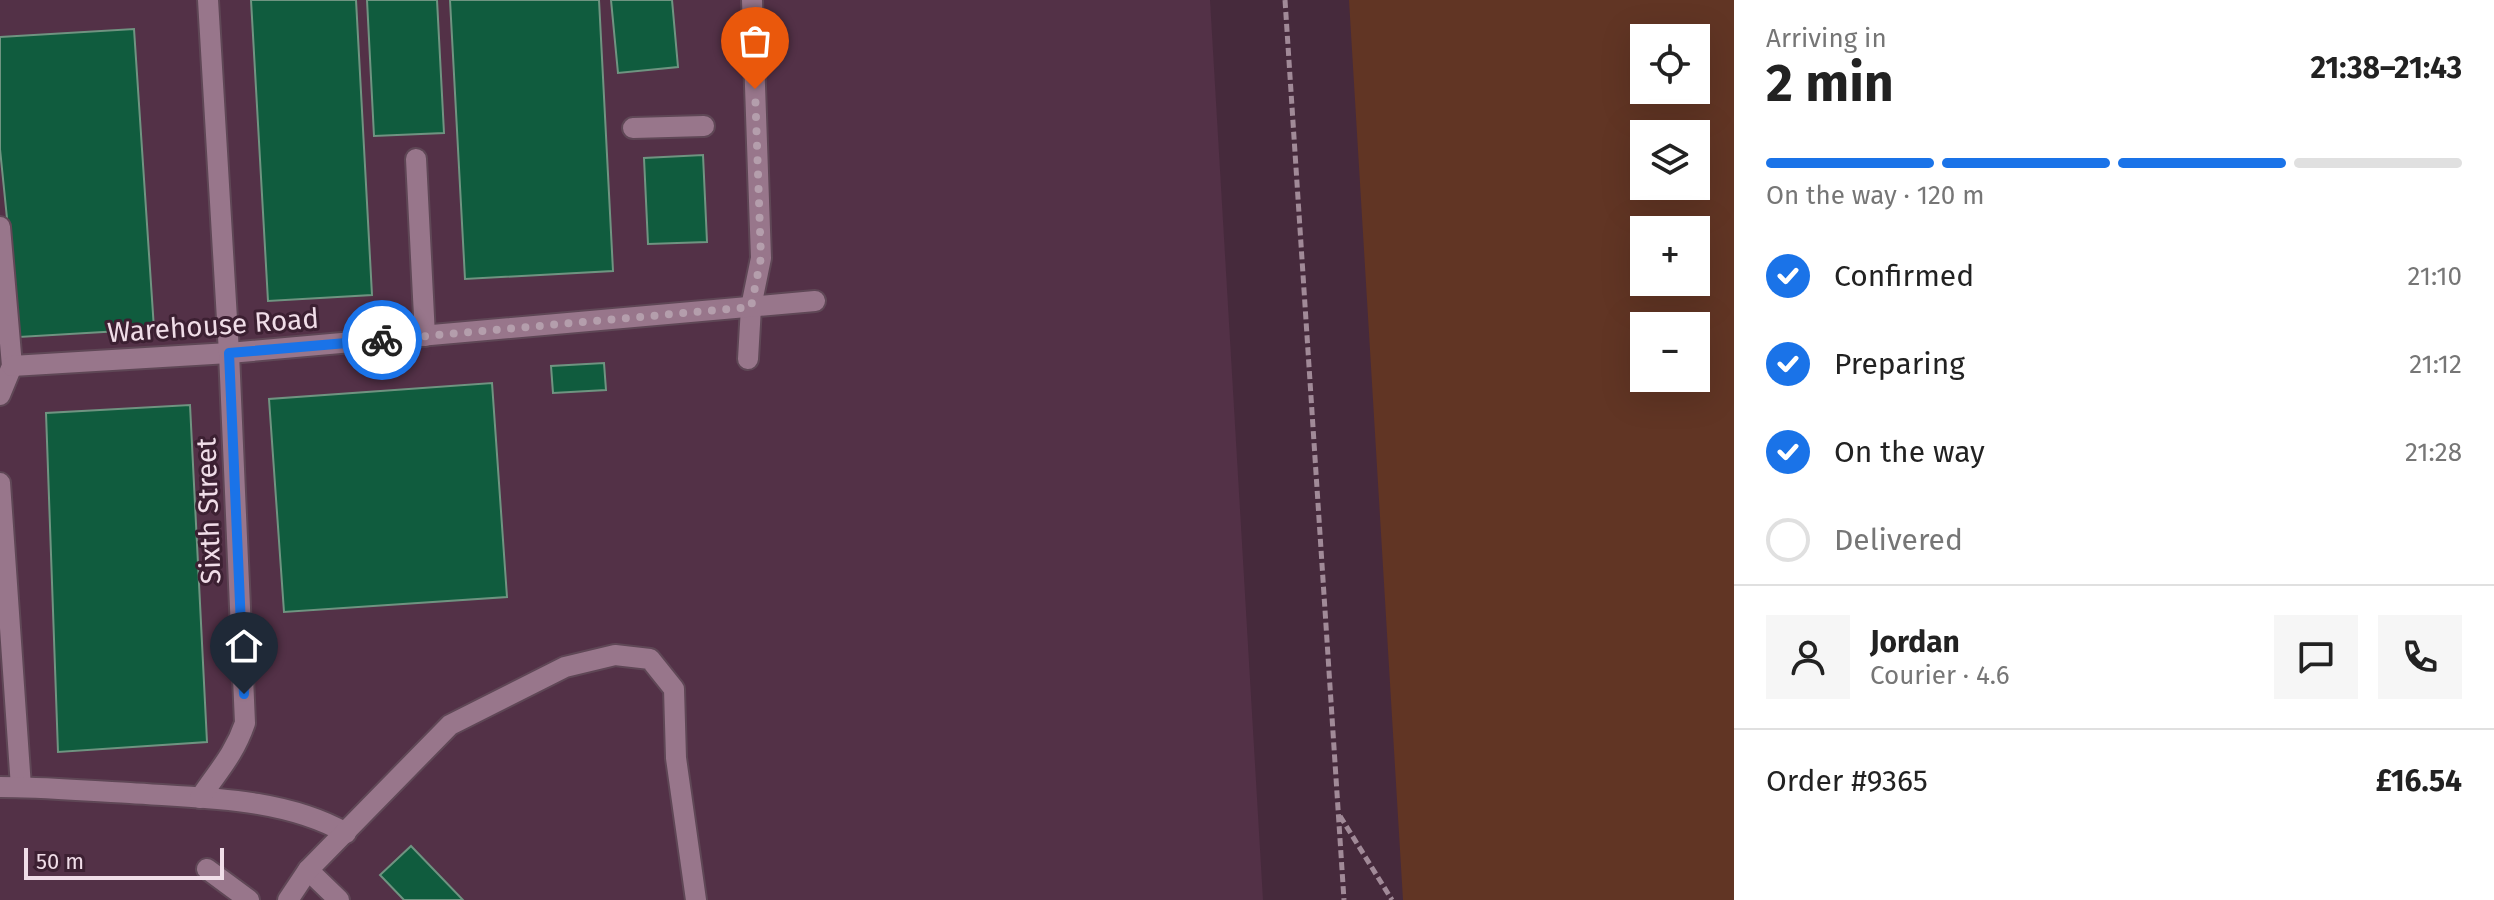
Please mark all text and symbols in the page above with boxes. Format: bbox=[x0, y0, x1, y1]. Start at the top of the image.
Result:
pin bbox=[721, 7, 789, 89]
icon: bag bbox=[733, 19, 777, 63]
text: Arriving in bbox=[1766, 23, 1887, 54]
map controls bbox=[1630, 24, 1710, 392]
button: locate bbox=[1630, 24, 1710, 104]
text: 21:38–21:43 bbox=[2310, 50, 2462, 86]
text: 2 min bbox=[1766, 52, 1894, 115]
button: layers bbox=[1630, 120, 1710, 200]
text: On the way · 120 m bbox=[1766, 180, 1985, 211]
button: + bbox=[1630, 216, 1710, 296]
icon: check bbox=[1766, 254, 1810, 298]
text: Confirmed bbox=[1834, 258, 1974, 294]
text: 21:10 bbox=[2408, 261, 2462, 292]
courier bbox=[342, 300, 422, 380]
street label: Warehouse Road bbox=[106, 302, 320, 349]
button: − bbox=[1630, 312, 1710, 392]
icon: bike bbox=[360, 318, 404, 362]
icon: check bbox=[1766, 342, 1810, 386]
text: Preparing bbox=[1834, 346, 1965, 382]
text: 21:12 bbox=[2409, 349, 2462, 380]
icon: check bbox=[1766, 430, 1810, 474]
text: On the way bbox=[1834, 434, 1985, 470]
street label: Sixth Street bbox=[189, 436, 228, 585]
text: 21:28 bbox=[2405, 437, 2462, 468]
text: Delivered bbox=[1834, 522, 1963, 558]
pin bbox=[210, 612, 278, 694]
button: person bbox=[1766, 615, 1850, 699]
button: chat bbox=[2274, 615, 2358, 699]
button: phone bbox=[2378, 615, 2462, 699]
icon: home bbox=[222, 624, 266, 668]
text: Jordan bbox=[1870, 624, 1960, 660]
text: Courier · 4.6 bbox=[1870, 660, 2010, 691]
text: Order #9365 bbox=[1766, 763, 1928, 799]
text: £16.54 bbox=[2376, 763, 2462, 799]
scale bar bbox=[24, 844, 224, 880]
text: 50 m bbox=[36, 848, 84, 875]

